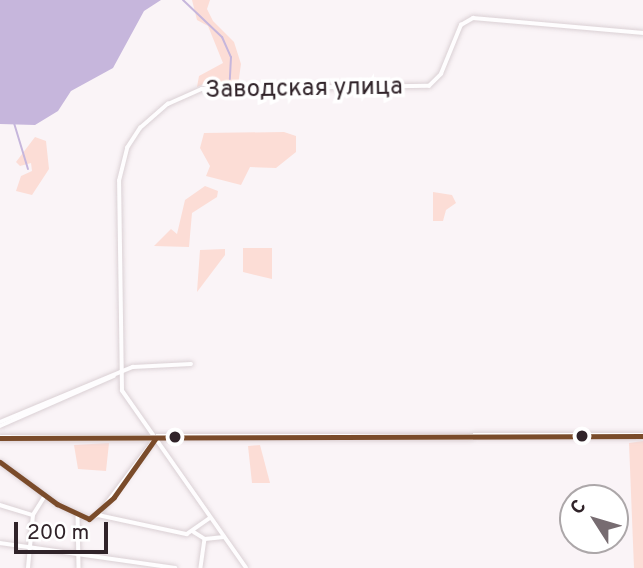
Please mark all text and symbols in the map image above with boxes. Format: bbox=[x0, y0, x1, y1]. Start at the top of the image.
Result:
street label: Заводская улица bbox=[205, 74, 403, 106]
unlabelled marker bbox=[575, 429, 589, 443]
unlabelled marker bbox=[168, 430, 182, 444]
north arrow bbox=[559, 484, 629, 554]
text: С bbox=[566, 496, 592, 520]
scale bar bbox=[18, 508, 112, 552]
text: 200 m bbox=[27, 520, 89, 547]

